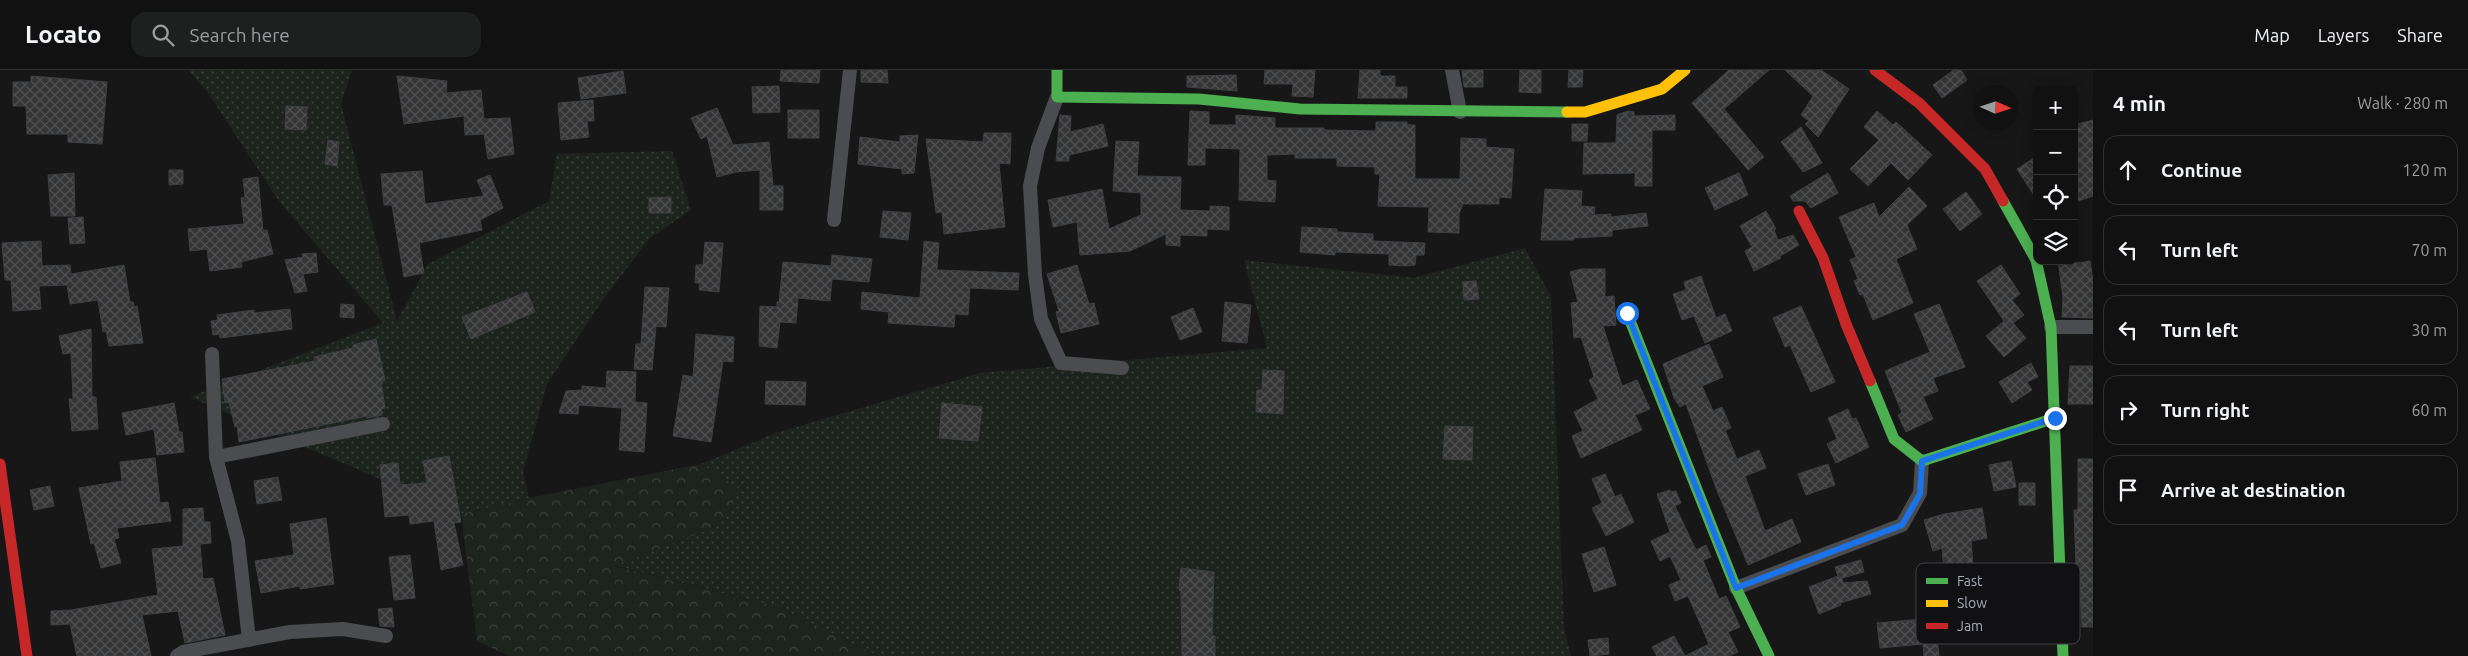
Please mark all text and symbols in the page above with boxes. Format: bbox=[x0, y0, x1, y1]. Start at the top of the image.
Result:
search box bbox=[131, 12, 481, 57]
text: Locato bbox=[25, 21, 101, 48]
icon: search bbox=[149, 21, 177, 49]
text: Search here bbox=[189, 24, 290, 46]
text: Map bbox=[2254, 25, 2290, 45]
text: Layers bbox=[2318, 25, 2369, 45]
text: Share bbox=[2397, 25, 2443, 45]
north arrow bbox=[1973, 85, 2018, 130]
map controls bbox=[2033, 85, 2078, 265]
button: + bbox=[2033, 85, 2078, 130]
text: 4 min bbox=[2113, 91, 2166, 115]
text: Walk · 280 m bbox=[2357, 94, 2448, 112]
button: − bbox=[2033, 130, 2078, 175]
icon: ahead bbox=[2114, 156, 2142, 184]
text: Continue bbox=[2161, 159, 2242, 181]
text: 120 m bbox=[2402, 161, 2447, 179]
button: locate bbox=[2033, 175, 2078, 220]
button: layers bbox=[2033, 220, 2078, 265]
icon: left bbox=[2114, 236, 2142, 264]
text: Turn left bbox=[2161, 239, 2239, 261]
text: 70 m bbox=[2411, 241, 2447, 259]
route start bbox=[1616, 302, 1639, 325]
icon: left bbox=[2114, 316, 2142, 344]
text: Turn left bbox=[2161, 319, 2239, 341]
text: 30 m bbox=[2411, 321, 2447, 339]
icon: right bbox=[2114, 396, 2142, 424]
text: Turn right bbox=[2161, 399, 2249, 421]
text: 60 m bbox=[2411, 401, 2447, 419]
route end bbox=[2044, 407, 2067, 430]
icon: arrive bbox=[2114, 476, 2142, 504]
text: Arrive at destination bbox=[2161, 479, 2346, 501]
legend bbox=[1916, 563, 2080, 644]
text: Fast bbox=[1957, 573, 1983, 589]
text: Slow bbox=[1957, 595, 1987, 611]
text: Jam bbox=[1957, 618, 1983, 634]

